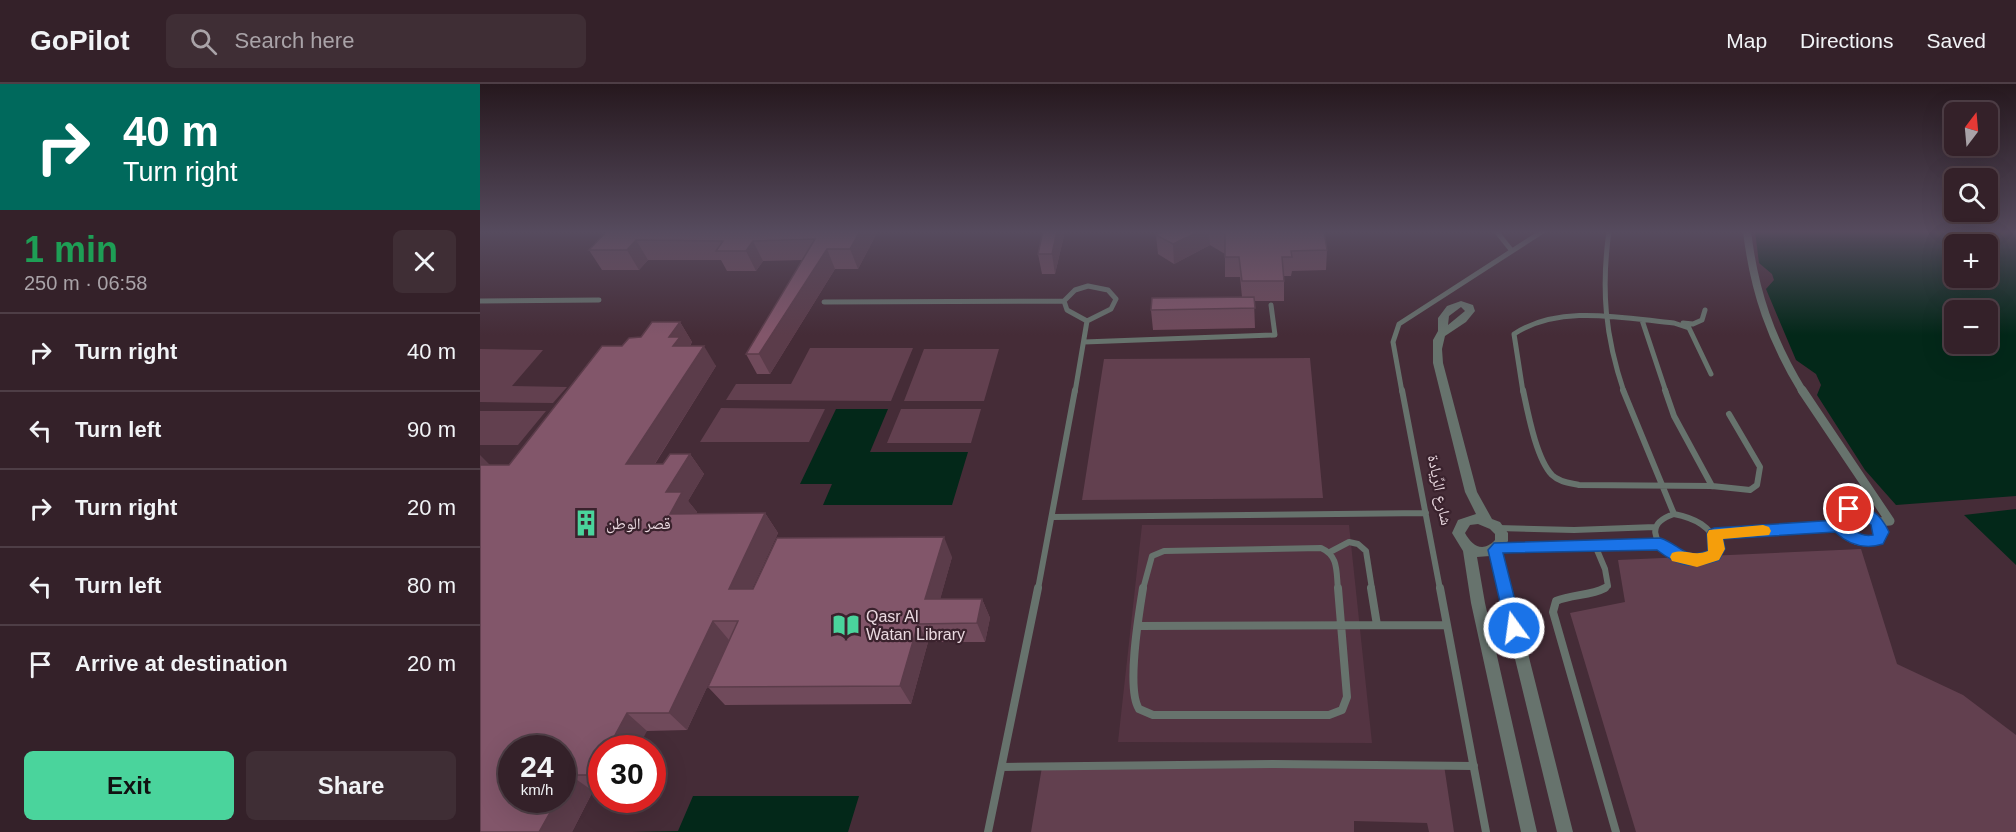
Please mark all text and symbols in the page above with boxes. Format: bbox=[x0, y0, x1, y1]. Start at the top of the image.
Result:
search box bbox=[166, 14, 586, 68]
text: GoPilot bbox=[30, 25, 130, 56]
icon: search bbox=[187, 25, 220, 58]
text: Search here bbox=[235, 28, 354, 53]
text: Map bbox=[1726, 29, 1767, 52]
text: Directions bbox=[1800, 29, 1893, 52]
text: Saved bbox=[1926, 29, 1986, 52]
north arrow bbox=[1944, 102, 1998, 156]
map controls bbox=[1944, 102, 1998, 354]
icon: right bbox=[24, 108, 102, 186]
text: 40 m bbox=[123, 108, 219, 155]
text: Turn right bbox=[123, 157, 238, 187]
button: search bbox=[1944, 168, 1998, 222]
text: 1 min bbox=[24, 229, 118, 270]
button: close bbox=[393, 230, 456, 293]
button: + bbox=[1944, 234, 1998, 288]
text: 250 m · 06:58 bbox=[24, 272, 147, 294]
button: − bbox=[1944, 300, 1998, 354]
icon: right bbox=[24, 336, 57, 369]
text: Turn right bbox=[75, 339, 177, 364]
text: 40 m bbox=[407, 339, 456, 364]
icon: left bbox=[24, 414, 57, 447]
text: Turn left bbox=[75, 417, 161, 442]
text: 90 m bbox=[407, 417, 456, 442]
street label: شارع الرِّيادة bbox=[1423, 453, 1455, 527]
pin bbox=[1823, 483, 1874, 534]
icon: right bbox=[24, 492, 57, 525]
icon: arrive bbox=[1832, 492, 1865, 525]
text: Turn right bbox=[75, 495, 177, 520]
text: 20 m bbox=[407, 495, 456, 520]
building icon: قصر الوطن bbox=[571, 508, 601, 538]
place label: قصر الوطن bbox=[606, 515, 671, 534]
icon: left bbox=[24, 570, 57, 603]
text: Turn left bbox=[75, 573, 161, 598]
text: 80 m bbox=[407, 573, 456, 598]
position arrow bbox=[1482, 596, 1546, 660]
place label: Qasr Al Watan Library bbox=[866, 608, 965, 643]
library icon: Qasr Al Watan Library bbox=[831, 610, 861, 640]
icon: arrive bbox=[24, 648, 57, 681]
text: Arrive at destination bbox=[75, 651, 288, 676]
text: 20 m bbox=[407, 651, 456, 676]
speed limit sign: 30 bbox=[588, 735, 666, 813]
text: 24 bbox=[520, 750, 554, 783]
button: Exit bbox=[24, 751, 234, 820]
button: Share bbox=[246, 751, 456, 820]
text: km/h bbox=[521, 781, 553, 798]

